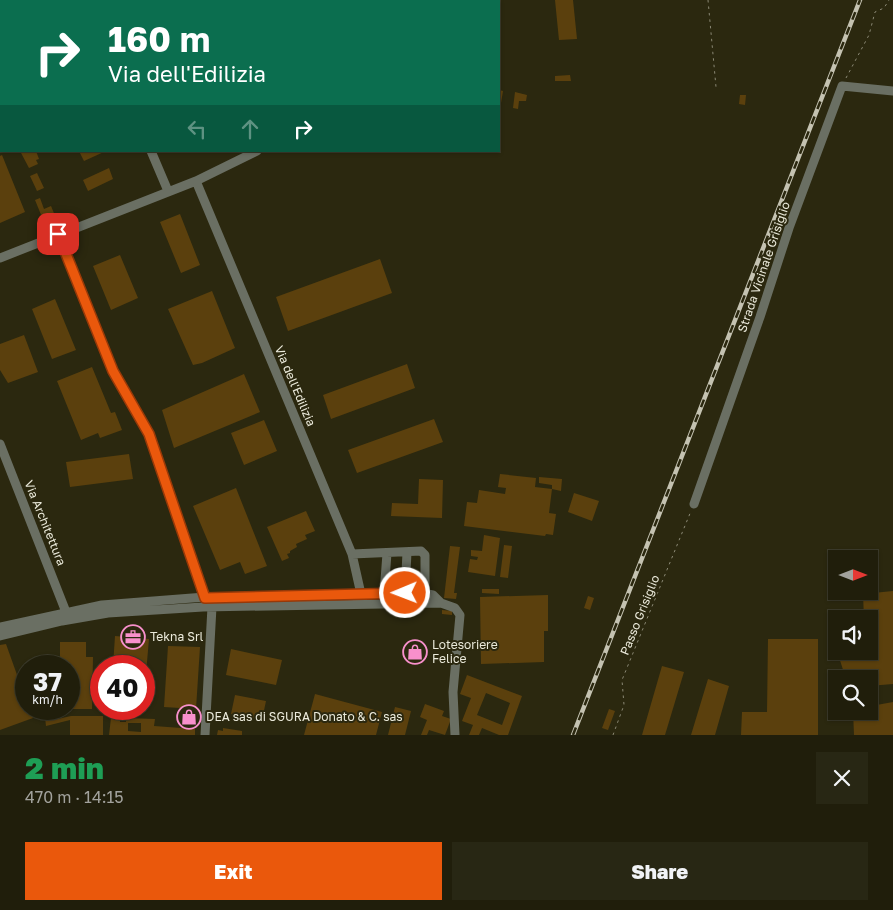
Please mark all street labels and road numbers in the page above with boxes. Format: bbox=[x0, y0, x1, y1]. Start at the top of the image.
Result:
street label: Strada Vicinale Grisiglio bbox=[734, 200, 793, 334]
street label: Via dell'Edilizia bbox=[272, 343, 319, 428]
street label: Via Architettura bbox=[22, 478, 69, 568]
street label: Passo Grisiglio bbox=[617, 573, 662, 657]

